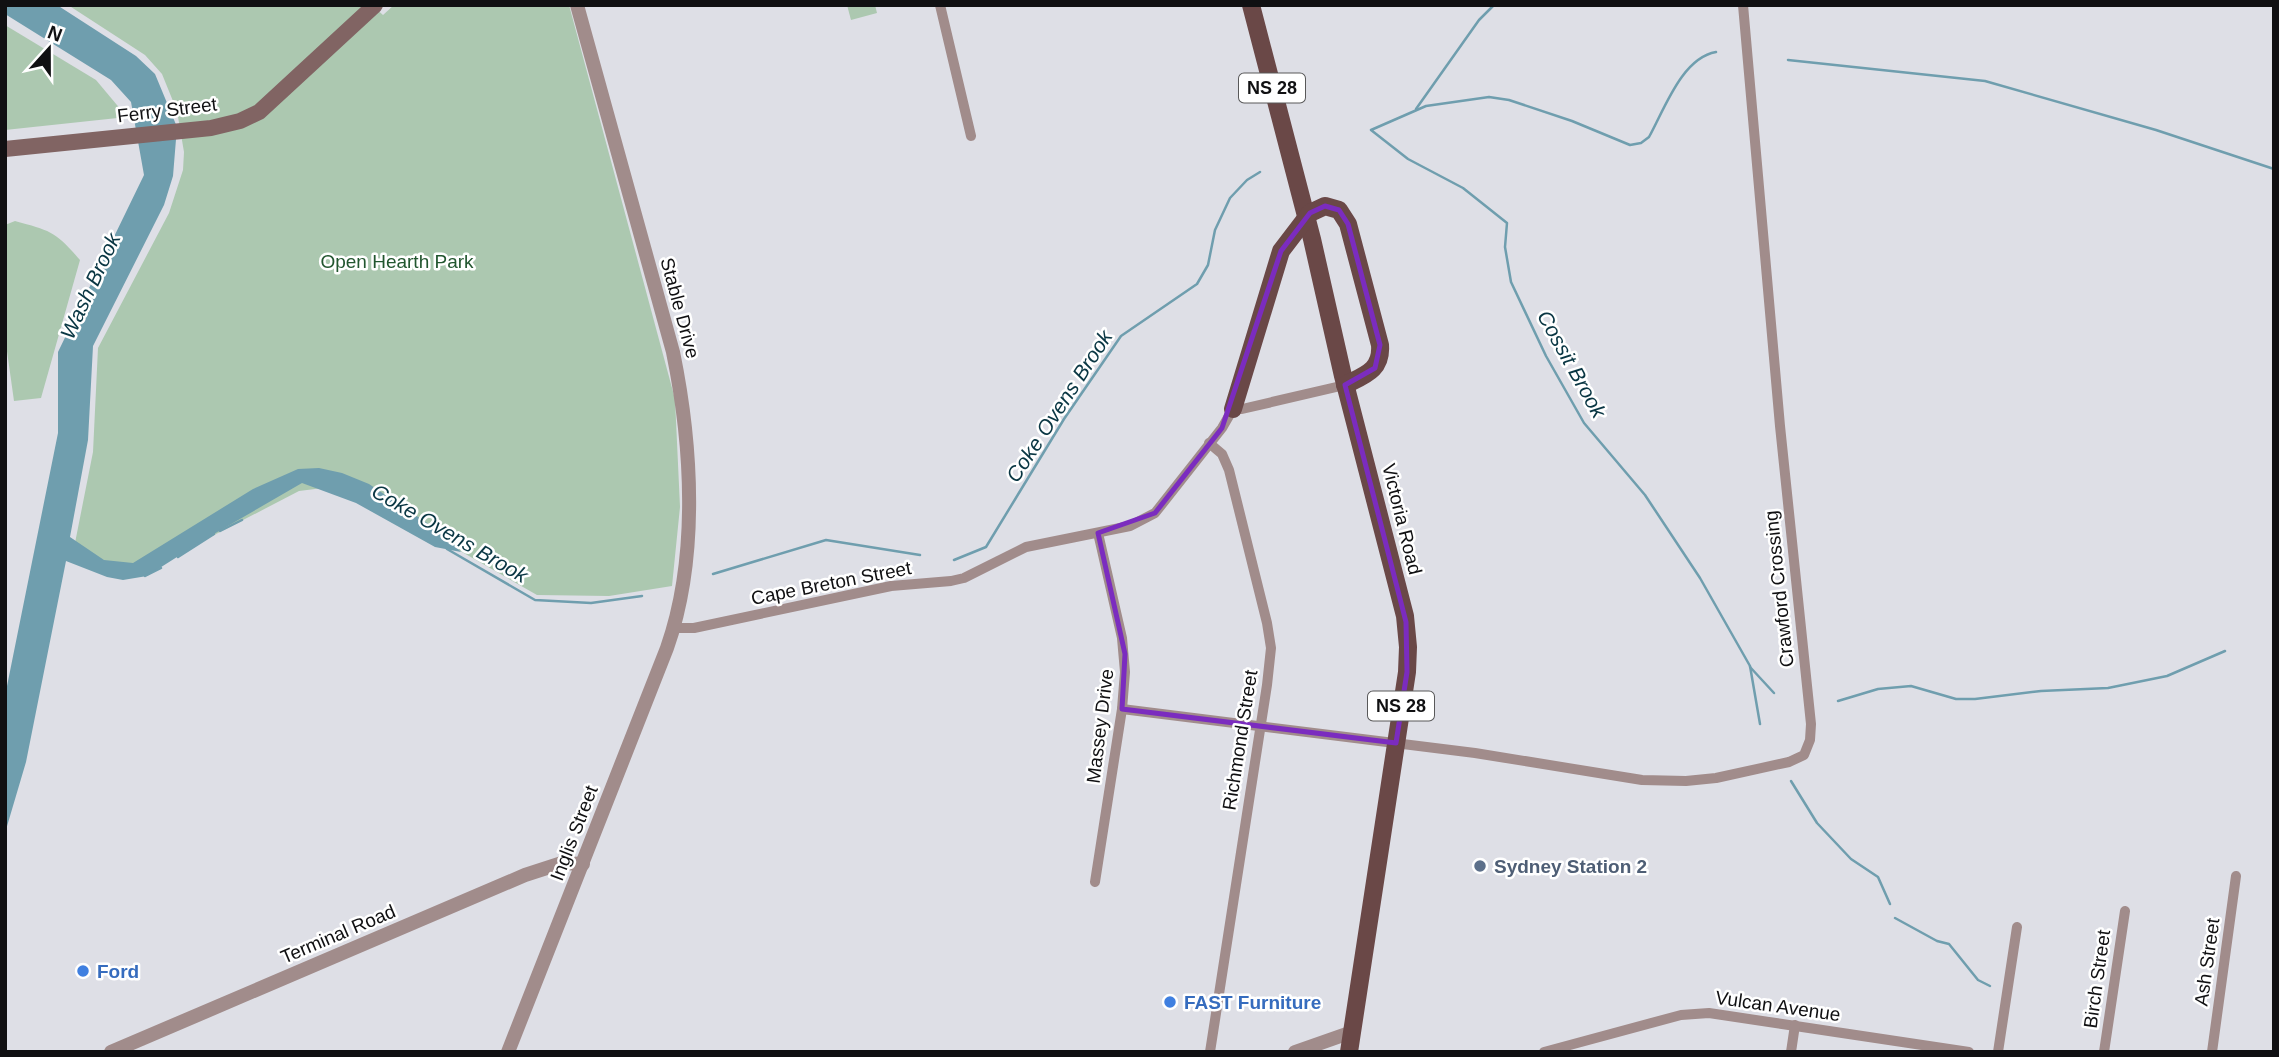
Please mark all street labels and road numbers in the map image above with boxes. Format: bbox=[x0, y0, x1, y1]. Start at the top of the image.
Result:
road number: NS 28 bbox=[1239, 74, 1305, 102]
street label: Ferry Street bbox=[116, 93, 219, 127]
street label: Stable Drive bbox=[656, 255, 704, 361]
street label: Victoria Road bbox=[1378, 461, 1426, 577]
street label: Crawford Crossing bbox=[1760, 510, 1798, 668]
street label: Cape Breton Street bbox=[749, 557, 914, 609]
street label: Massey Drive bbox=[1083, 668, 1117, 784]
street label: Richmond Street bbox=[1219, 668, 1262, 812]
road number: NS 28 bbox=[1368, 692, 1434, 720]
street label: Inglis Street bbox=[546, 782, 602, 884]
street label: Terminal Road bbox=[278, 900, 398, 968]
street label: Ash Street bbox=[2190, 916, 2224, 1007]
street label: Birch Street bbox=[2080, 928, 2114, 1030]
street label: Vulcan Avenue bbox=[1714, 987, 1842, 1025]

